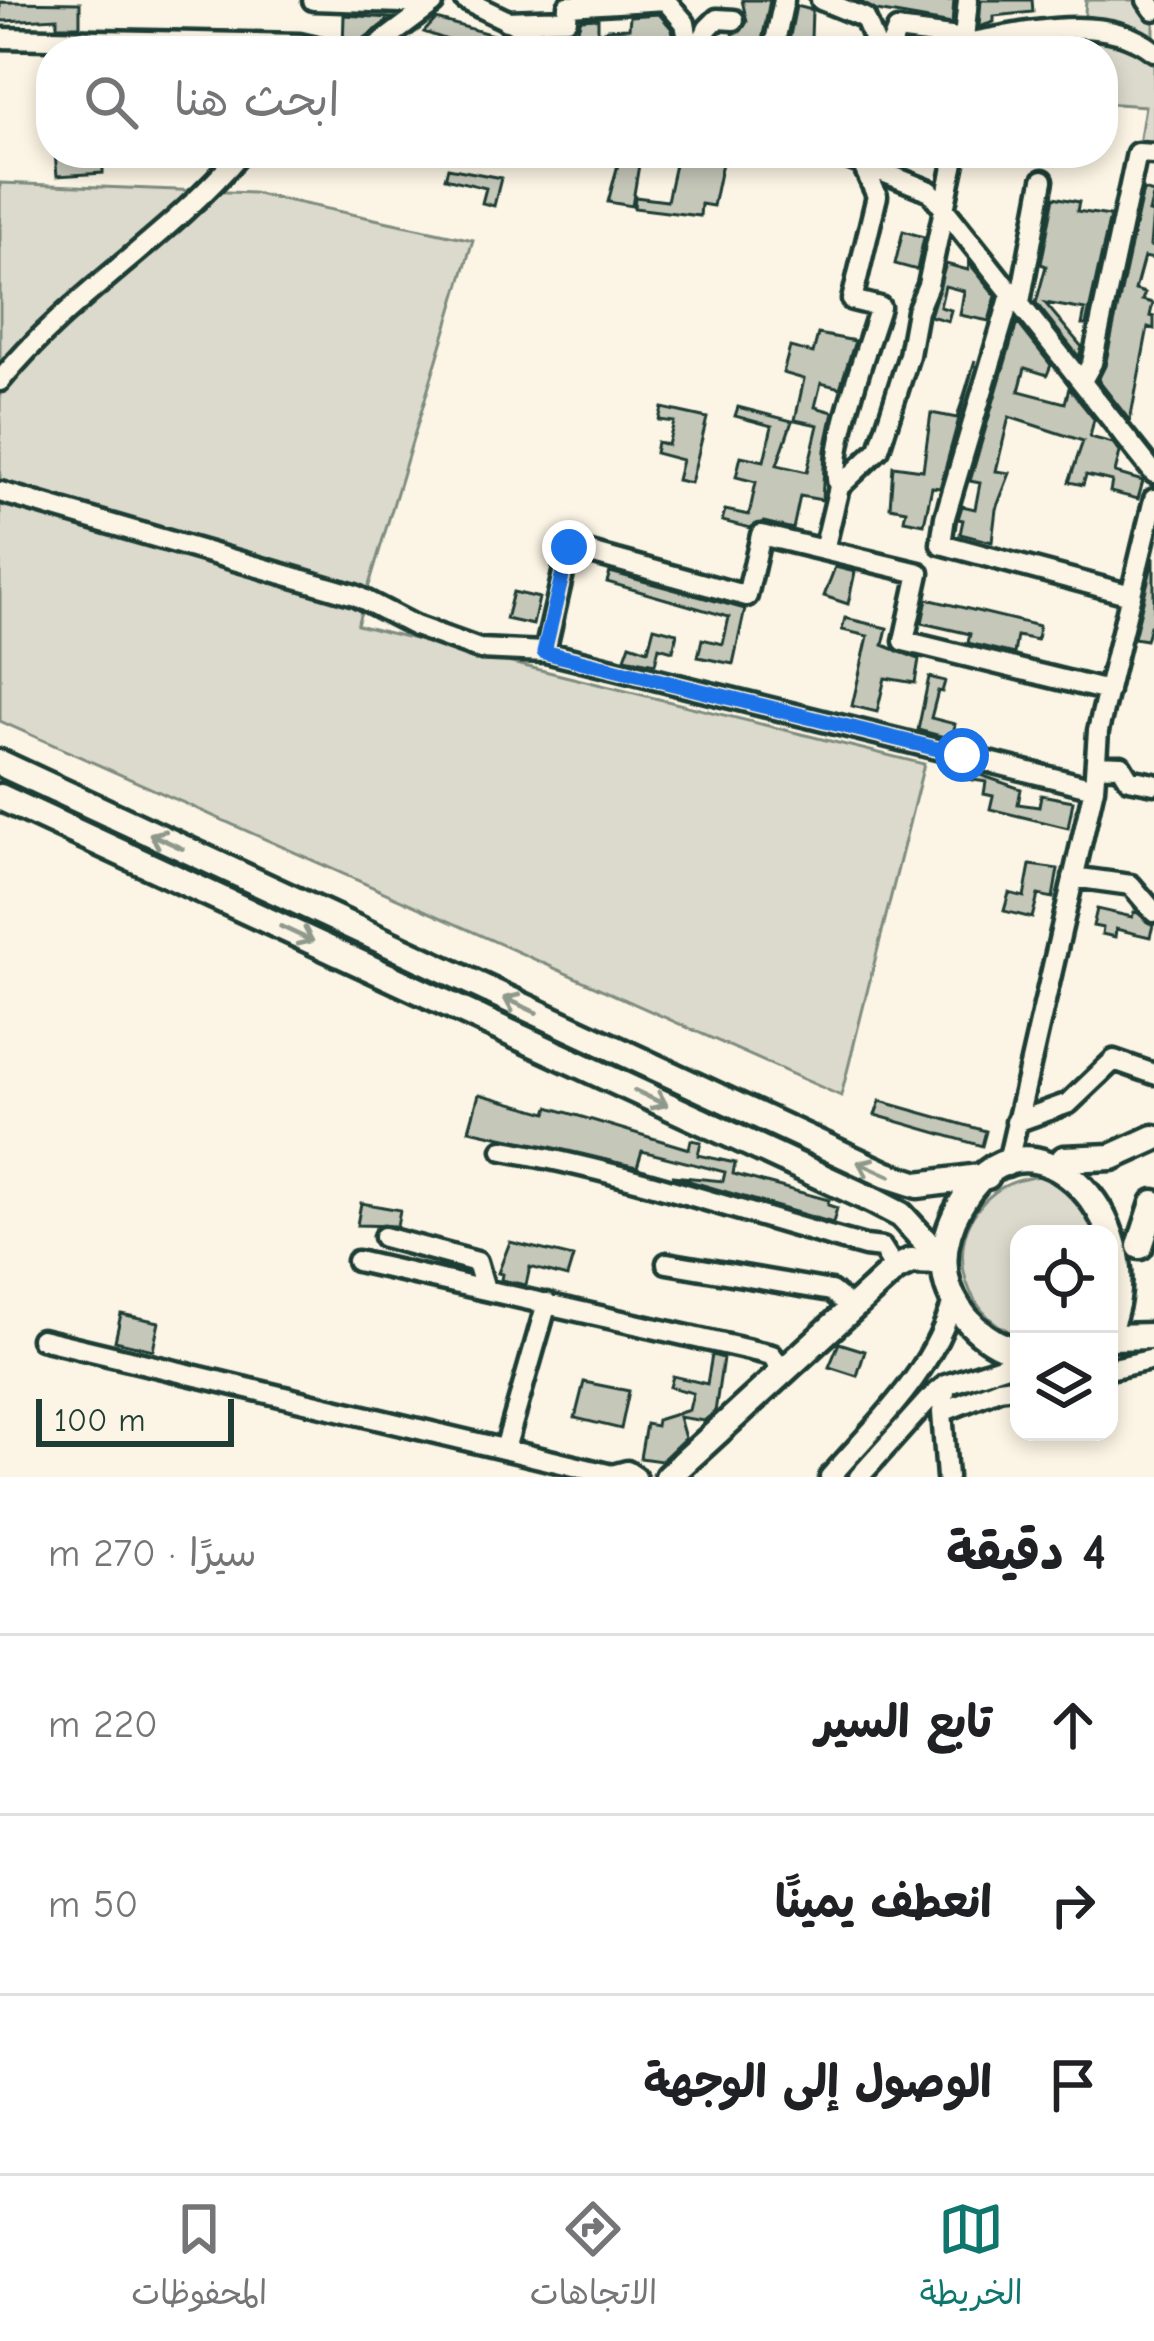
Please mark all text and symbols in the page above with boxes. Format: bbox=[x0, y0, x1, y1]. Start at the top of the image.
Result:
search box bbox=[36, 36, 1118, 168]
icon: search bbox=[78, 69, 144, 135]
text: ابحث هنا bbox=[174, 74, 339, 126]
route end bbox=[542, 520, 596, 574]
route start bbox=[935, 728, 989, 782]
one-way arrow bbox=[149, 828, 185, 850]
one-way arrow bbox=[278, 925, 314, 947]
one-way arrow bbox=[503, 993, 539, 1015]
one-way arrow bbox=[632, 1088, 668, 1110]
one-way arrow bbox=[856, 1157, 893, 1178]
map controls bbox=[1010, 1225, 1118, 1441]
button: locate bbox=[1010, 1225, 1118, 1333]
button: layers bbox=[1010, 1333, 1118, 1441]
scale bar bbox=[36, 1393, 234, 1446]
text: 100 m bbox=[54, 1401, 146, 1439]
text: 4 دقيقة bbox=[946, 1523, 1106, 1582]
text: سيرًا · 270 m bbox=[48, 1531, 257, 1576]
icon: ahead bbox=[1040, 1692, 1106, 1758]
text: تابع السير bbox=[816, 1696, 992, 1748]
text: 220 m bbox=[48, 1702, 158, 1747]
icon: right bbox=[1040, 1872, 1106, 1938]
text: انعطف يمينًا bbox=[775, 1876, 992, 1928]
text: 50 m bbox=[48, 1882, 138, 1927]
icon: arrive bbox=[1040, 2052, 1106, 2118]
text: الوصول إلى الوجهة bbox=[644, 2056, 992, 2108]
tab: المحفوظات bbox=[131, 2196, 267, 2322]
tab: الاتجاهات bbox=[530, 2196, 657, 2322]
tab: الخريطة bbox=[920, 2196, 1023, 2322]

